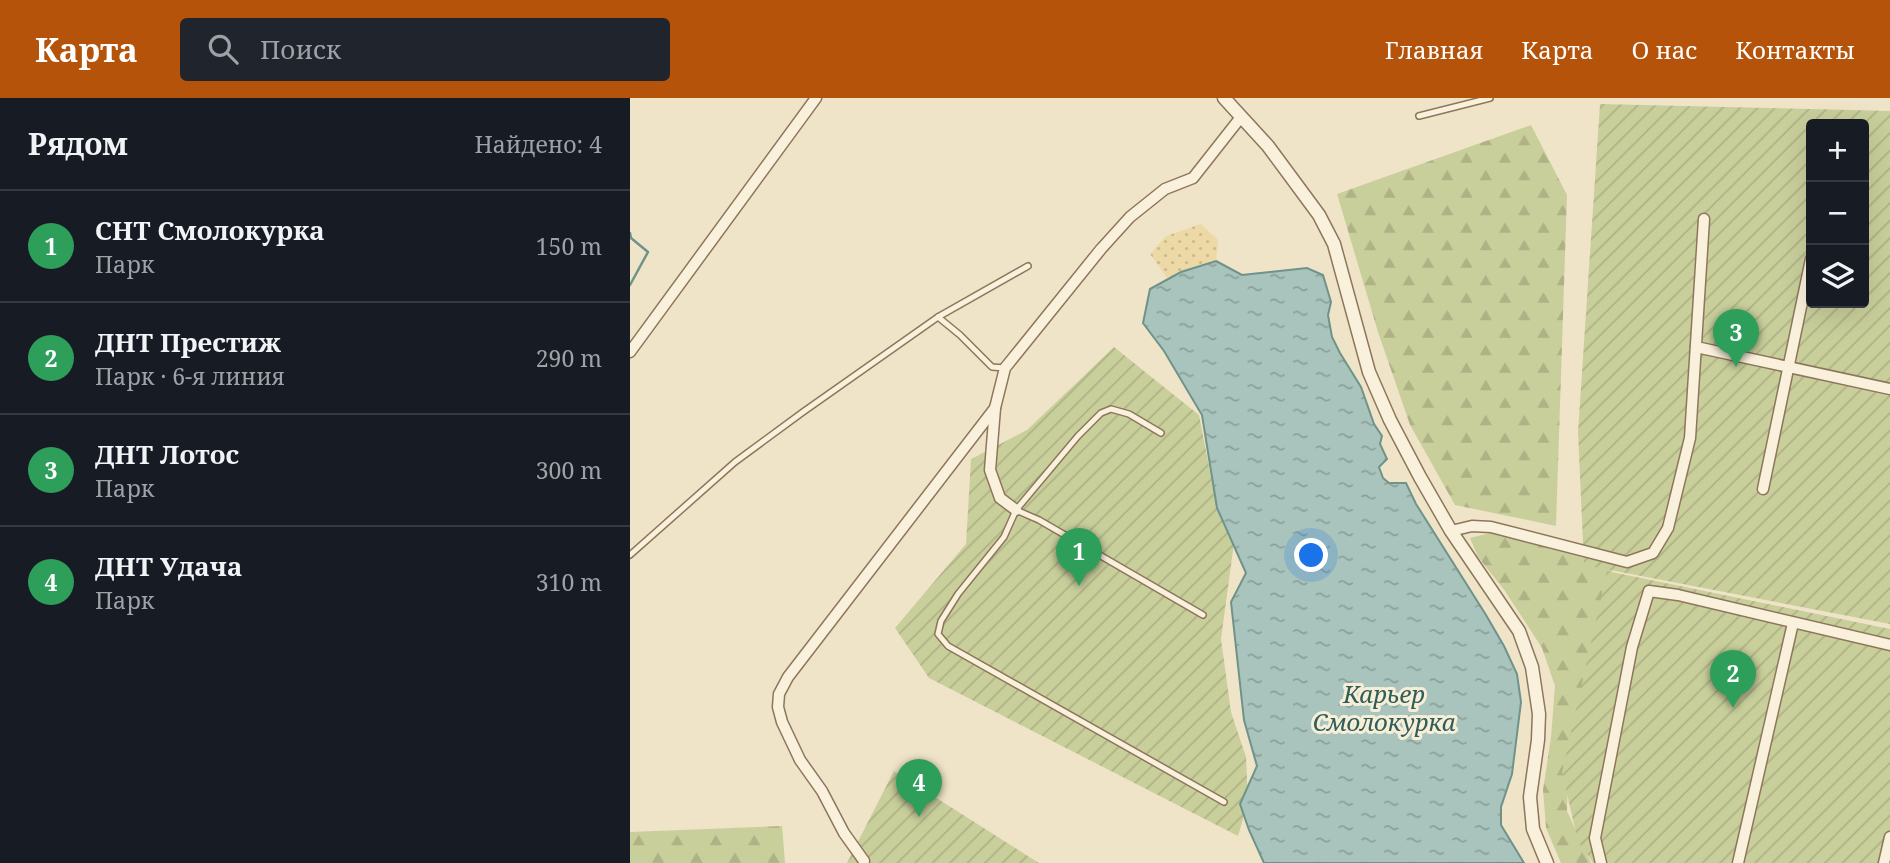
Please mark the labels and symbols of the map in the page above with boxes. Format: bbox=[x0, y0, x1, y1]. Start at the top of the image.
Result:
pin: 3 bbox=[1713, 309, 1759, 367]
pin: 1 bbox=[1056, 528, 1102, 586]
your location bbox=[1294, 538, 1328, 572]
pin: 2 bbox=[1710, 650, 1756, 708]
water label: Карьер Смолокурка bbox=[1312, 677, 1456, 738]
pin: 4 bbox=[896, 759, 942, 817]

